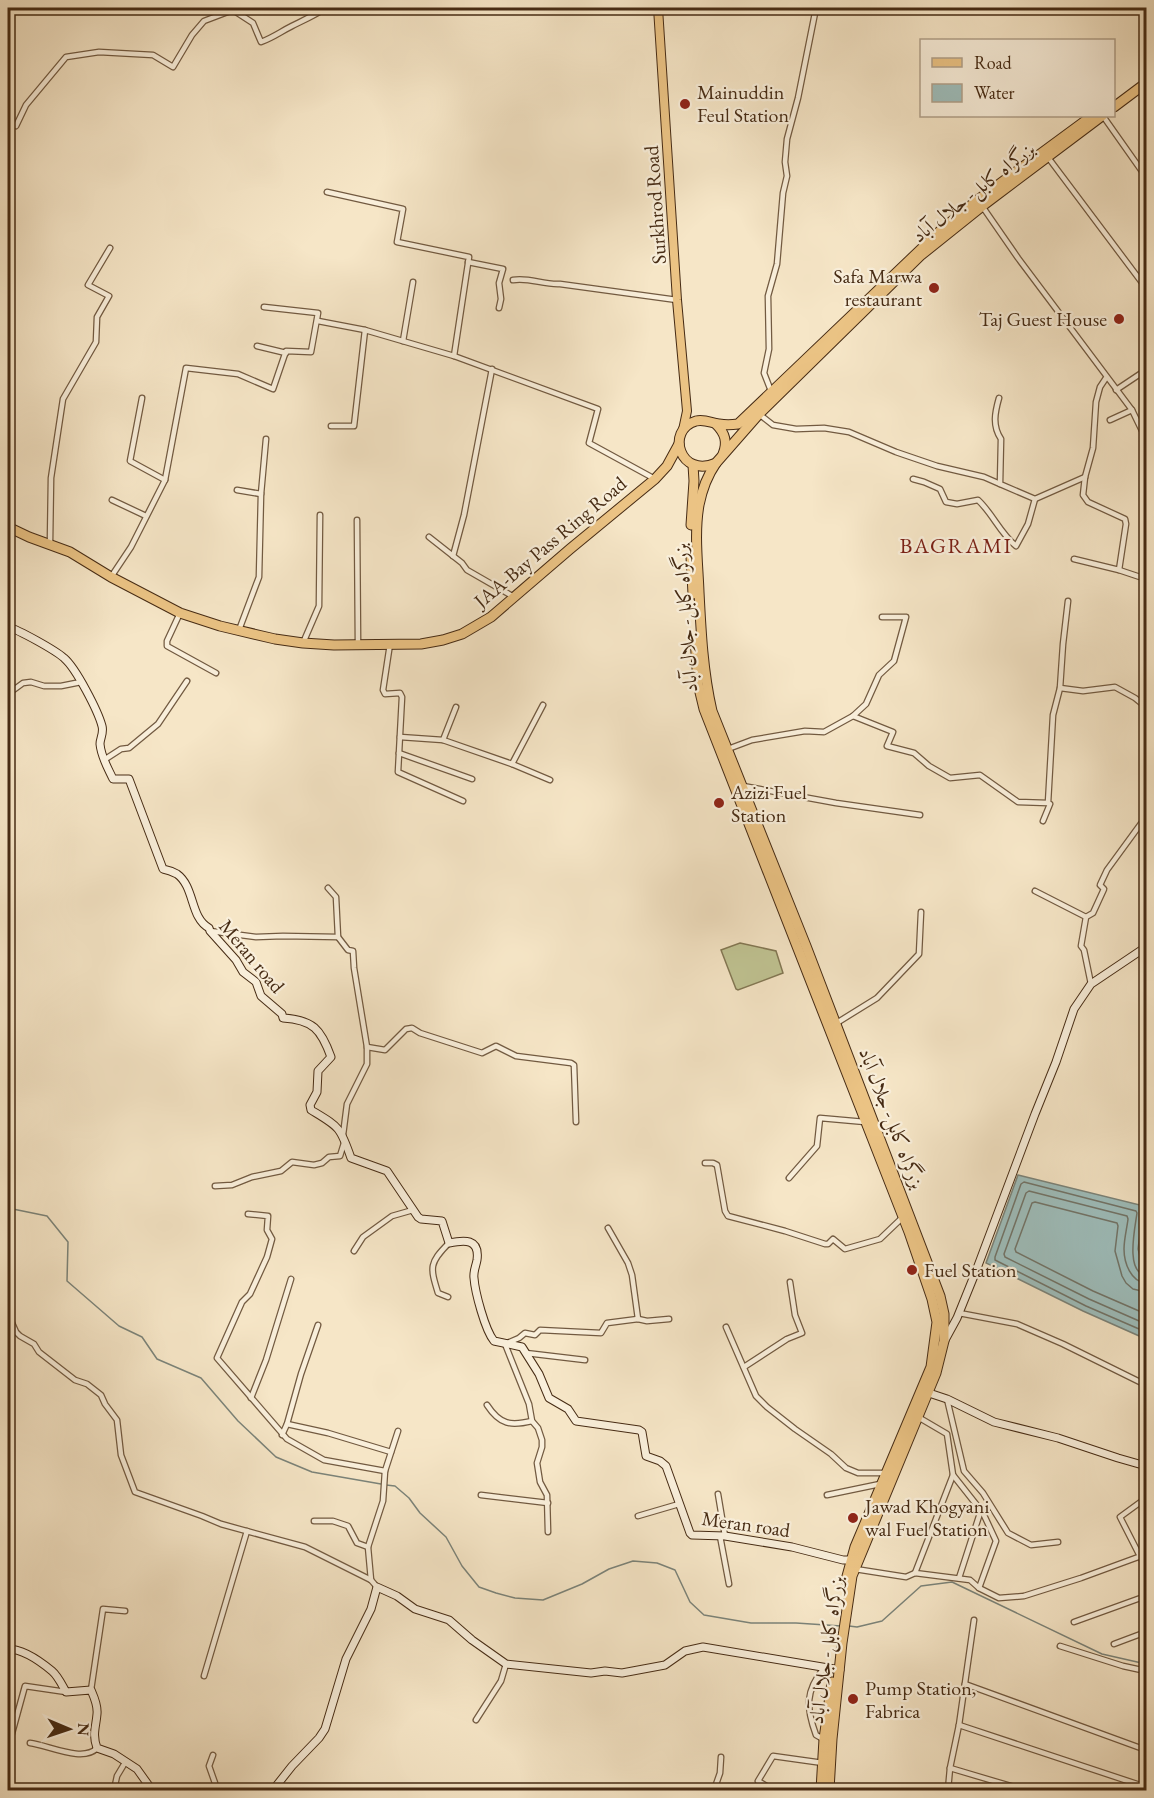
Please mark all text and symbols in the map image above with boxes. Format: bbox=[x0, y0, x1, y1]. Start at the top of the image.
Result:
legend bbox=[920, 39, 1115, 117]
text: Road bbox=[974, 51, 1013, 74]
place label: Mainuddin Feul Station bbox=[697, 79, 789, 128]
text: Water bbox=[974, 81, 1015, 104]
marker: Mainuddin Feul Station bbox=[678, 97, 692, 111]
street label: بزرگراه کابل- جلال آباد bbox=[906, 135, 1042, 250]
street label: Surkhrod Road bbox=[638, 144, 672, 265]
place label: Safa Marwa restaurant bbox=[833, 263, 923, 312]
marker: Safa Marwa restaurant bbox=[927, 281, 941, 295]
place label: Taj Guest House bbox=[979, 306, 1107, 332]
marker: Taj Guest House bbox=[1112, 312, 1126, 326]
street label: JAA-Bay Pass Ring Road bbox=[467, 470, 632, 615]
district label: BAGRAMI bbox=[899, 531, 1013, 560]
street label: بزرگراه کابل- جلال آباد bbox=[667, 542, 705, 694]
place label: Azizi Fuel Station bbox=[730, 779, 807, 828]
marker: Azizi Fuel Station bbox=[712, 796, 726, 810]
street label: Meran road bbox=[213, 914, 291, 999]
street label: بزرگراه کابل- جلال آباد bbox=[851, 1044, 931, 1194]
place label: Fuel Station bbox=[924, 1257, 1017, 1283]
marker: Fuel Station bbox=[905, 1263, 919, 1277]
place label: Jawad Khogyani wal Fuel Station bbox=[863, 1493, 989, 1542]
street label: Meran road bbox=[700, 1505, 793, 1543]
marker: Jawad Khogyani wal Fuel Station bbox=[846, 1511, 860, 1525]
street label: بزرگراه کابل- جلال آباد bbox=[803, 1574, 851, 1726]
place label: Pump Station, Fabrica bbox=[865, 1675, 976, 1724]
marker: Pump Station, Fabrica bbox=[846, 1692, 860, 1706]
north arrow bbox=[39, 1699, 99, 1759]
text: N bbox=[73, 1723, 94, 1736]

